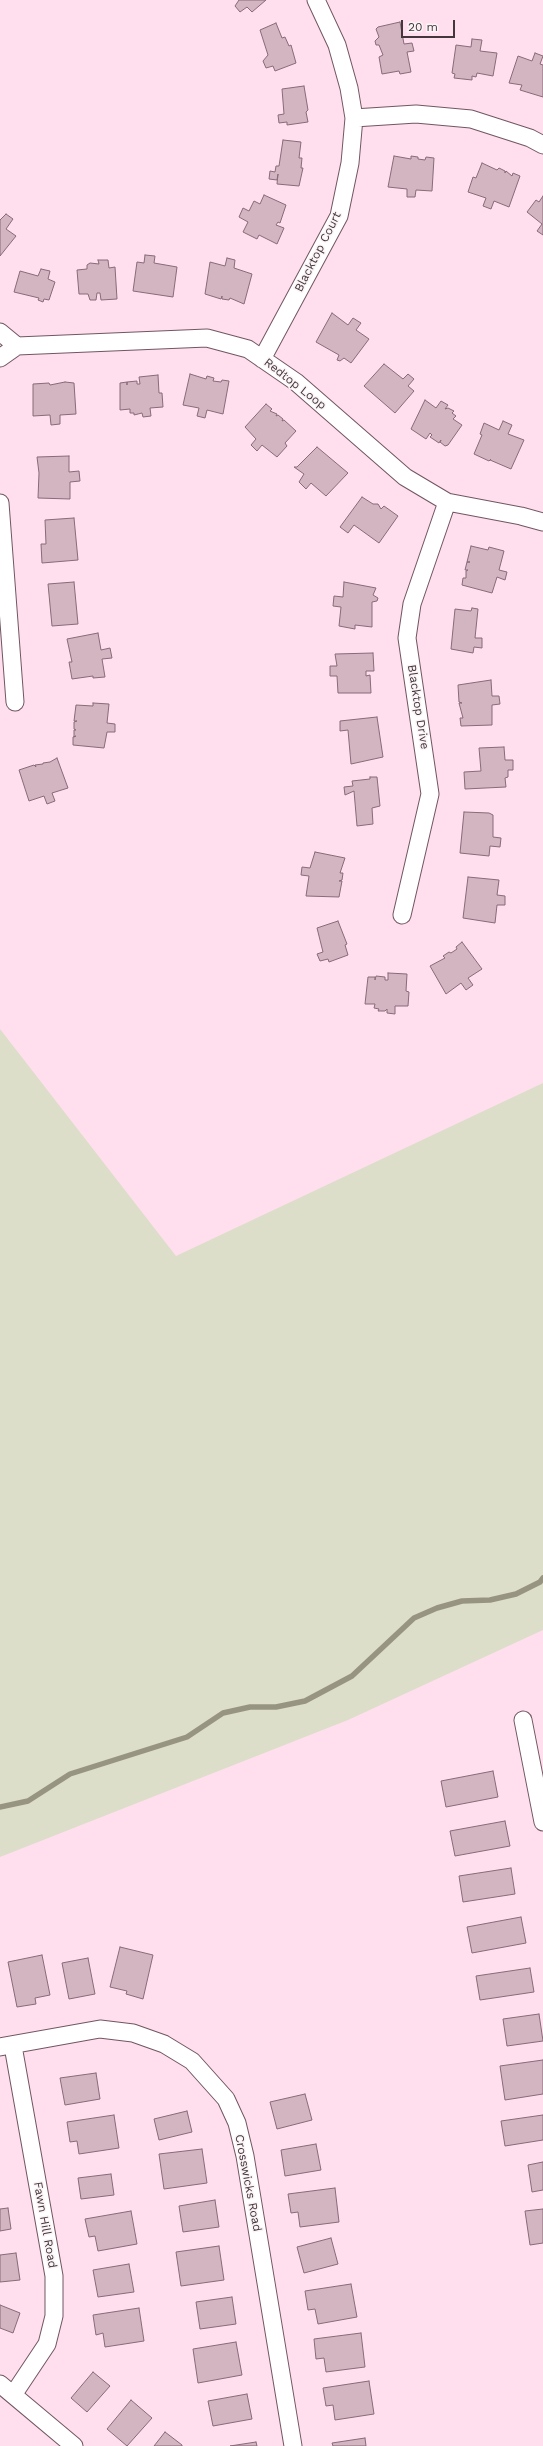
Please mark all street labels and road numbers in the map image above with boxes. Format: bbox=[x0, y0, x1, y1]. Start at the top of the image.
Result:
street label: Blacktop Court bbox=[292, 209, 344, 295]
street label: Redtop Loop bbox=[261, 355, 329, 413]
street label: Blacktop Drive bbox=[404, 664, 432, 750]
street label: Crosswicks Road bbox=[232, 2133, 264, 2233]
street label: Fawn Hill Road bbox=[30, 2181, 60, 2269]

